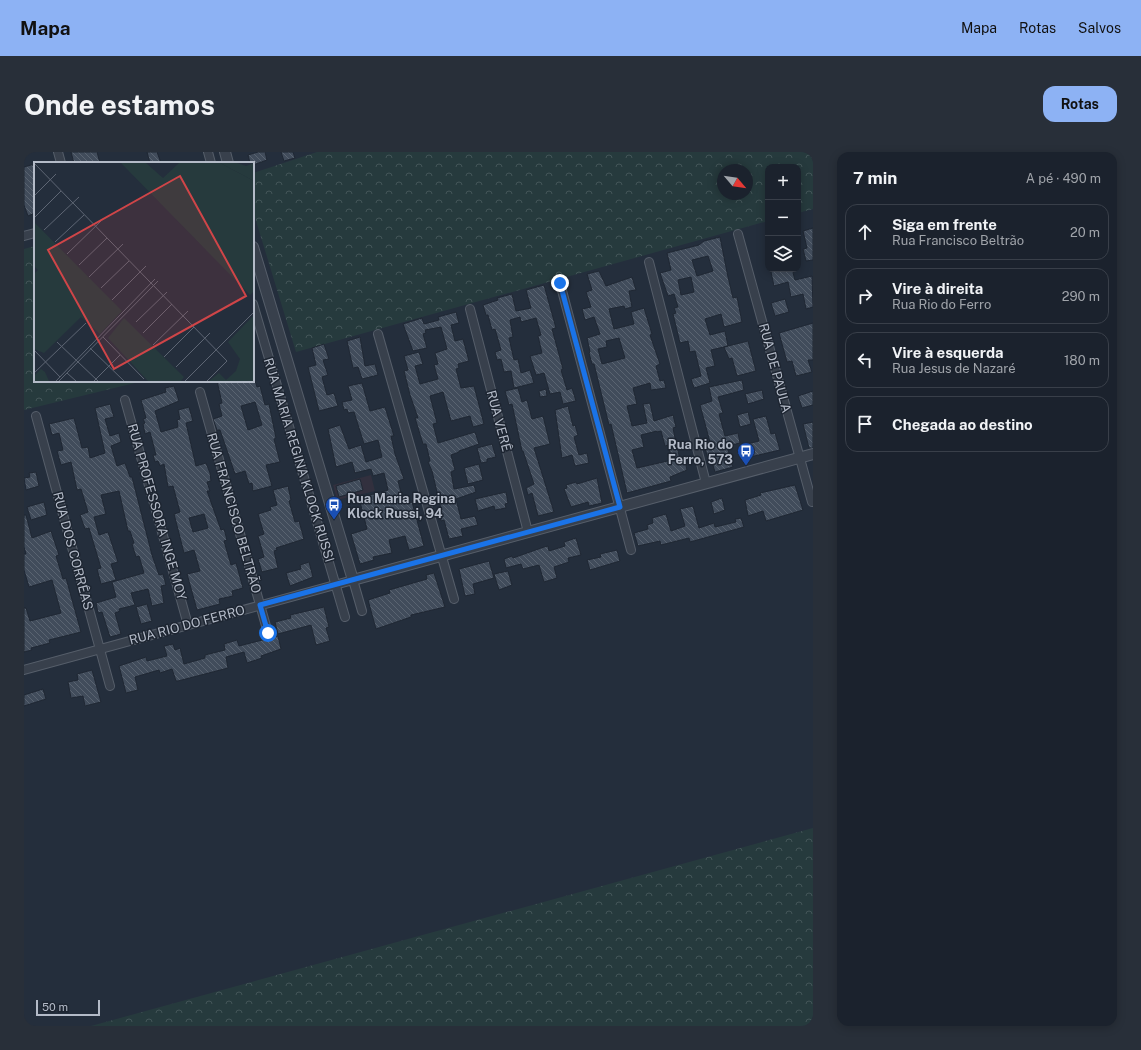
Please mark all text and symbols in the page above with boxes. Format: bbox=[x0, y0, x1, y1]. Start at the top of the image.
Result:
text: Mapa bbox=[20, 17, 70, 39]
text: Mapa bbox=[961, 20, 997, 36]
text: Rotas bbox=[1019, 20, 1056, 36]
text: Salvos bbox=[1078, 20, 1121, 36]
button: Rotas bbox=[1043, 86, 1117, 122]
text: Onde estamos bbox=[24, 88, 215, 121]
inset map bbox=[34, 162, 254, 382]
north arrow bbox=[717, 164, 753, 200]
map controls bbox=[765, 164, 801, 272]
button: + bbox=[765, 164, 801, 200]
text: 7 min bbox=[853, 168, 897, 188]
text: A pé · 490 m bbox=[1026, 171, 1101, 186]
button: − bbox=[765, 200, 801, 236]
text: Siga em frente bbox=[892, 216, 997, 233]
icon: ahead bbox=[854, 221, 876, 243]
text: 20 m bbox=[1070, 225, 1100, 240]
text: Rua Francisco Beltrão bbox=[892, 233, 1024, 248]
button: layers bbox=[765, 236, 801, 272]
route end bbox=[551, 274, 569, 292]
text: Vire à direita bbox=[892, 280, 983, 297]
icon: right bbox=[854, 285, 876, 307]
text: 290 m bbox=[1062, 289, 1100, 304]
text: Rua Rio do Ferro bbox=[892, 297, 991, 312]
street label: RUA DE PAULA bbox=[756, 322, 794, 414]
text: Vire à esquerda bbox=[892, 344, 1004, 361]
icon: left bbox=[854, 349, 876, 371]
text: 180 m bbox=[1064, 353, 1100, 368]
street label: RUA MARIA REGINA KLOCK RUSSI bbox=[261, 356, 337, 564]
text: Rua Jesus de Nazaré bbox=[892, 361, 1016, 376]
street label: RUA VERÊ bbox=[484, 389, 514, 453]
icon: arrive bbox=[854, 413, 876, 435]
text: Chegada ao destino bbox=[892, 416, 1033, 433]
street label: RUA PROFESSORA INGE MOY bbox=[125, 422, 189, 602]
street label: RUA FRANCISCO BELTRÃO bbox=[204, 431, 264, 595]
place label: Rua Rio do Ferro, 573 bbox=[668, 437, 733, 467]
bus stop icon: Rua Rio do Ferro, 573 bbox=[736, 441, 756, 466]
street label: RUA DOS CORRÊAS bbox=[50, 490, 96, 612]
place label: Rua Maria Regina Klock Russi, 94 bbox=[347, 491, 455, 521]
bus stop icon: Rua Maria Regina Klock Russi, 94 bbox=[324, 495, 344, 520]
street label: RUA RIO DO FERRO bbox=[127, 602, 247, 648]
route start bbox=[259, 624, 277, 642]
scale bar bbox=[36, 998, 100, 1017]
text: 50 m bbox=[42, 1001, 68, 1013]

